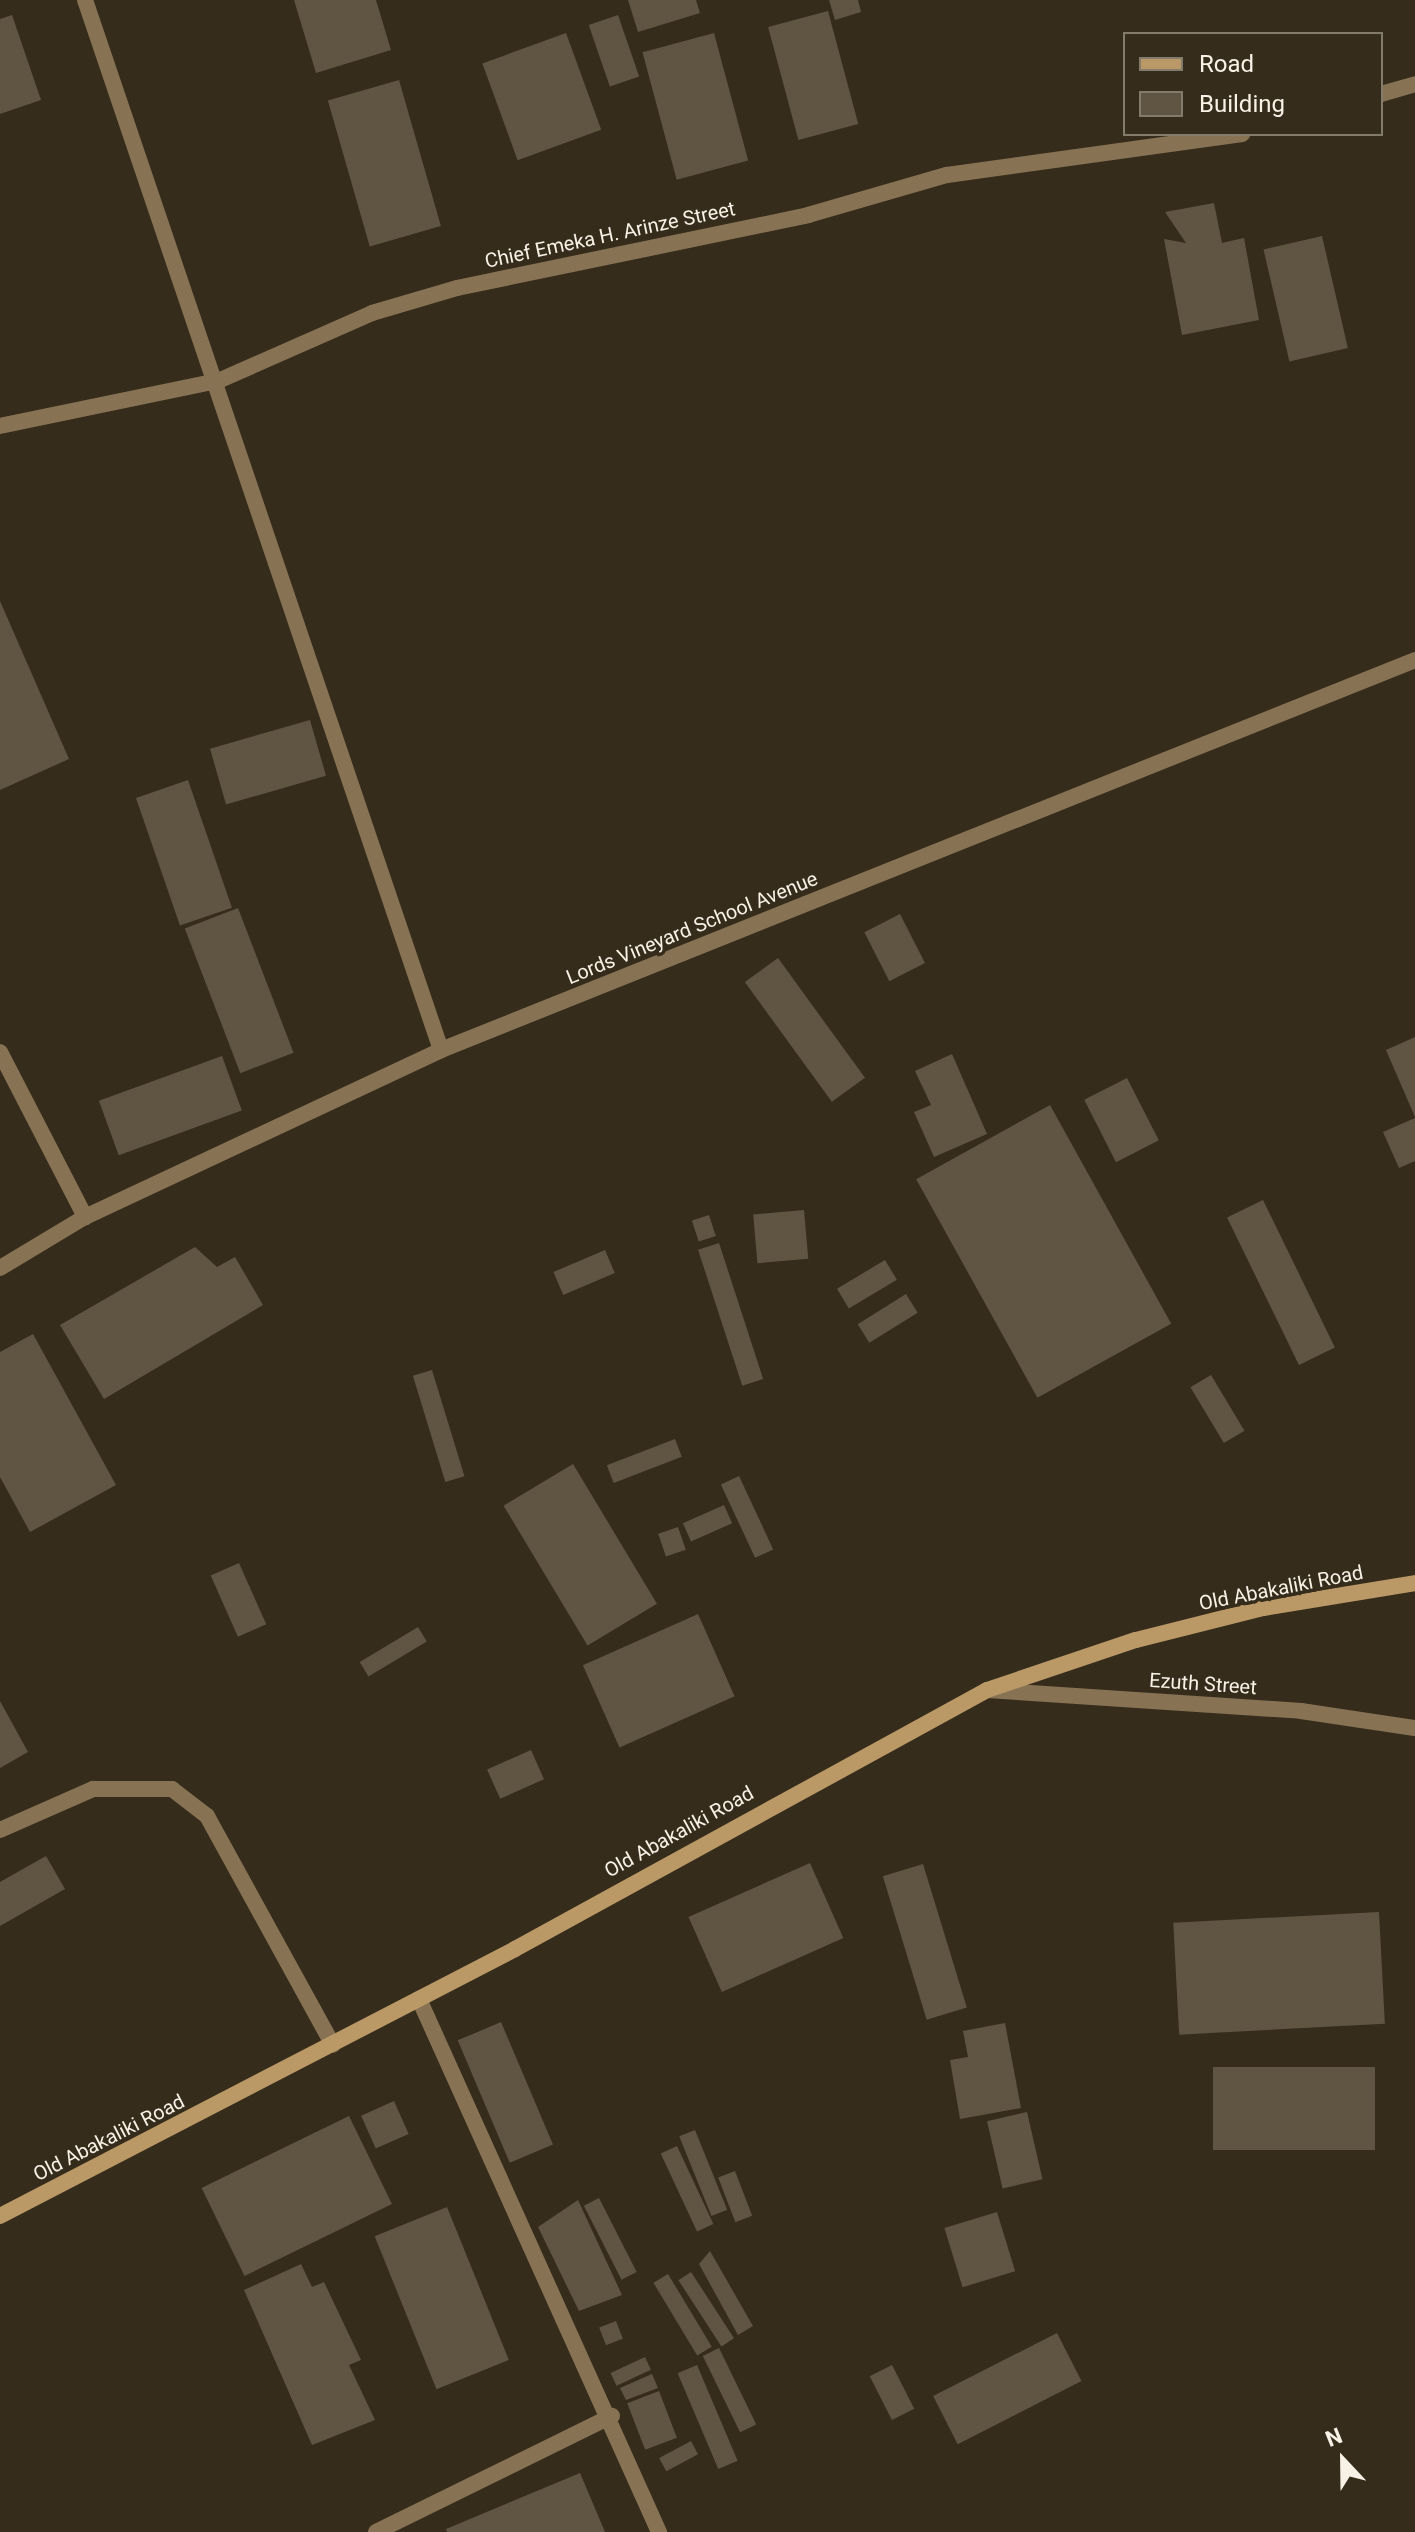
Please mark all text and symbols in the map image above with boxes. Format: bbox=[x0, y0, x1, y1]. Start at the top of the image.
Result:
legend bbox=[1123, 32, 1383, 136]
text: Road bbox=[1199, 50, 1254, 78]
text: Building bbox=[1199, 90, 1285, 118]
street label: Chief Emeka H. Arinze Street bbox=[483, 197, 737, 273]
street label: Lords Vineyard School Avenue bbox=[563, 867, 821, 989]
street label: Old Abakaliki Road bbox=[1197, 1560, 1365, 1616]
street label: Ezuth Street bbox=[1148, 1668, 1258, 1700]
street label: Old Abakaliki Road bbox=[600, 1781, 758, 1883]
street label: Old Abakaliki Road bbox=[29, 2089, 189, 2187]
north arrow bbox=[1303, 2420, 1383, 2500]
text: N bbox=[1322, 2423, 1346, 2452]

